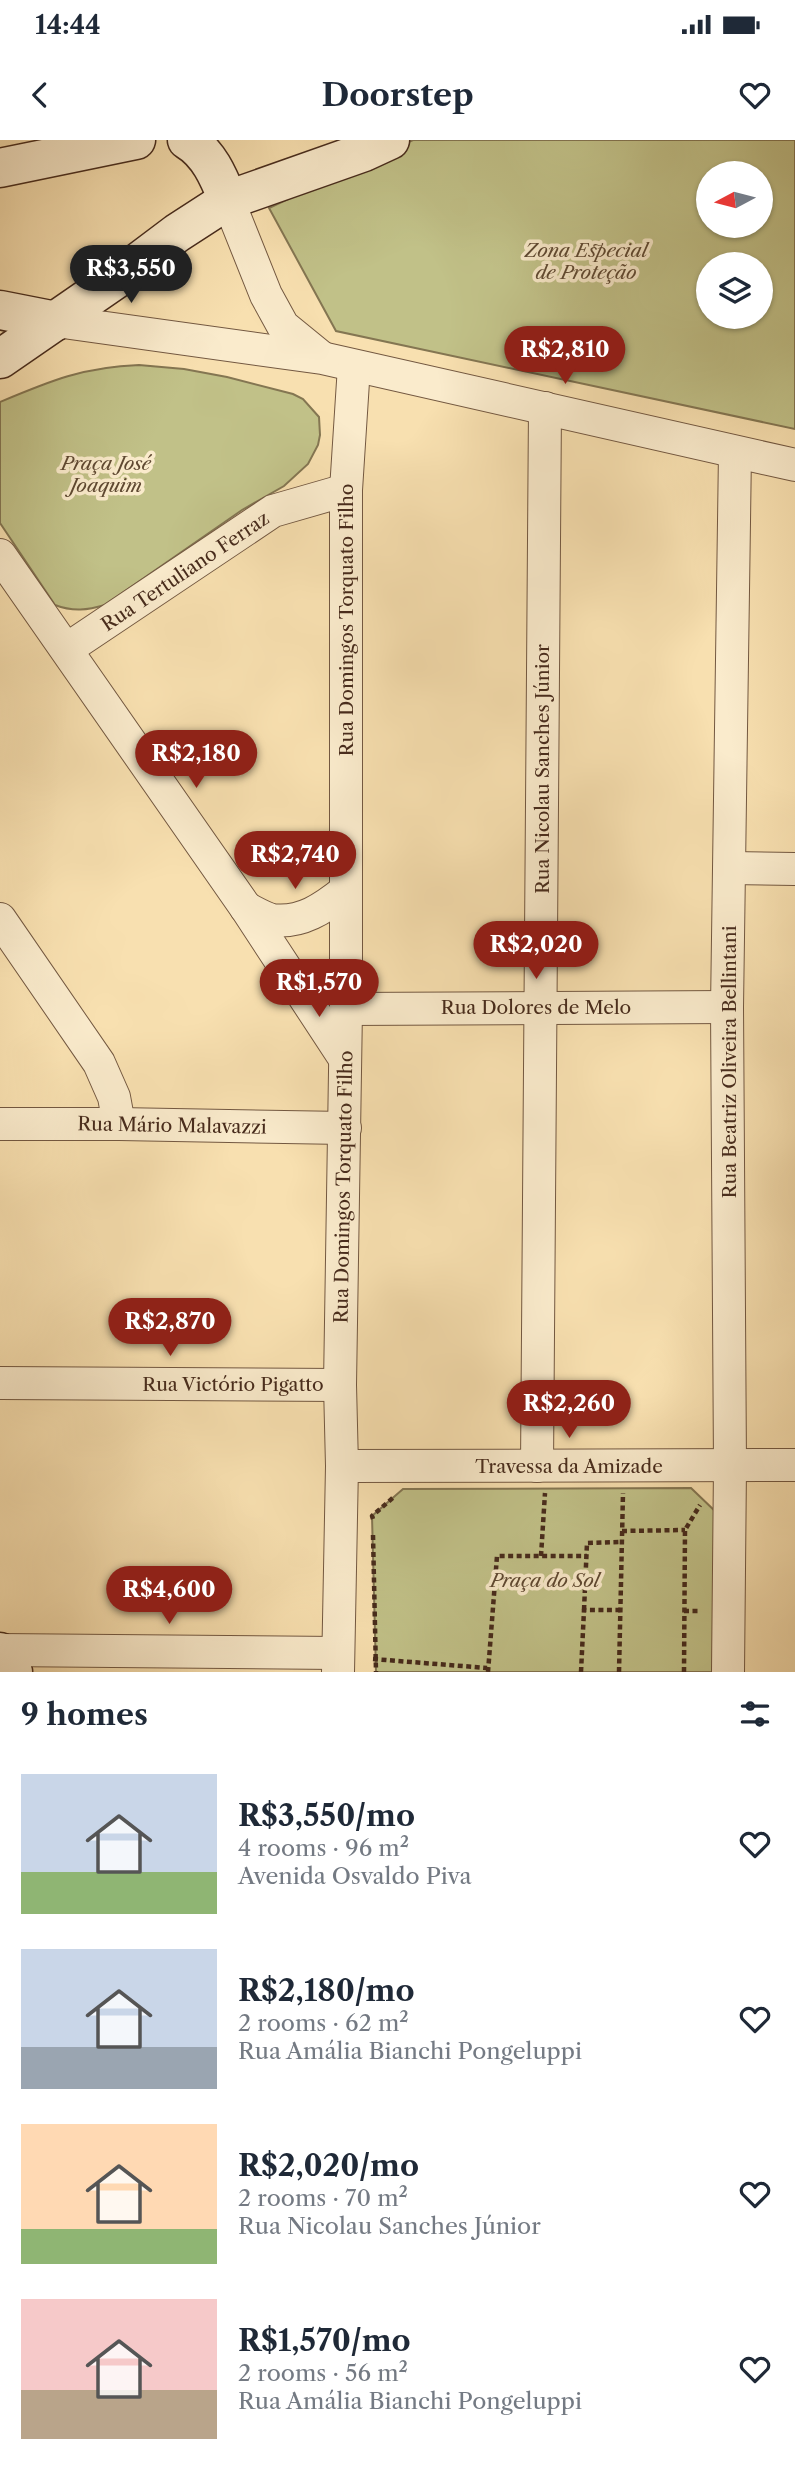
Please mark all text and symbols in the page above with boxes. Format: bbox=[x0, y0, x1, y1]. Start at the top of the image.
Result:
text: 14:44 bbox=[35, 9, 101, 41]
text: Doorstep bbox=[321, 75, 474, 114]
icon: back bbox=[21, 76, 59, 114]
icon: heart bbox=[736, 76, 774, 114]
north arrow bbox=[696, 161, 774, 238]
map controls bbox=[696, 161, 773, 329]
park label: Zona Especial de Proteção bbox=[523, 239, 650, 284]
pin: R$3,550 bbox=[66, 246, 196, 305]
button: layers bbox=[696, 252, 773, 329]
text: R$3,550 bbox=[86, 254, 176, 282]
pin: R$2,810 bbox=[500, 327, 630, 386]
text: R$2,810 bbox=[520, 335, 610, 363]
park label: Praça José Joaquim bbox=[59, 452, 153, 497]
street label: Rua Domingos Torquato Filho bbox=[335, 484, 358, 757]
street label: Rua Tertuliano Ferraz bbox=[97, 507, 274, 636]
street label: Rua Nicolau Sanches Júnior bbox=[531, 644, 554, 894]
pin: R$2,180 bbox=[131, 730, 261, 790]
text: R$2,180 bbox=[151, 739, 241, 767]
pin: R$2,740 bbox=[230, 832, 360, 891]
text: R$2,740 bbox=[250, 840, 340, 868]
pin: R$2,020 bbox=[471, 922, 601, 981]
street label: Rua Beatriz Oliveira Bellintani bbox=[718, 925, 741, 1198]
text: R$2,020 bbox=[489, 930, 583, 958]
pin: R$1,570 bbox=[254, 960, 384, 1019]
text: R$1,570 bbox=[276, 968, 362, 996]
street label: Rua Dolores de Melo bbox=[441, 996, 631, 1019]
street label: Rua Domingos Torquato Filho bbox=[330, 1050, 357, 1324]
street label: Rua Mário Malavazzi bbox=[77, 1112, 267, 1139]
pin: R$2,870 bbox=[105, 1298, 235, 1358]
text: R$2,870 bbox=[124, 1307, 216, 1335]
street label: Rua Victório Pigatto bbox=[142, 1373, 324, 1396]
pin: R$2,260 bbox=[504, 1380, 634, 1440]
text: R$2,260 bbox=[523, 1389, 615, 1417]
street label: Travessa da Amizade bbox=[475, 1455, 663, 1478]
pin: R$4,600 bbox=[104, 1566, 234, 1626]
park label: Praça do Sol bbox=[488, 1569, 602, 1592]
text: R$4,600 bbox=[122, 1575, 216, 1603]
icon: filters bbox=[736, 1695, 774, 1733]
text: 9 homes bbox=[21, 1696, 148, 1733]
text: R$3,550/mo bbox=[238, 1797, 415, 1834]
icon: home bbox=[77, 1802, 161, 1886]
icon: heart bbox=[736, 1825, 774, 1863]
text: 4 rooms · 96 m² bbox=[238, 1834, 409, 1862]
text: Avenida Osvaldo Piva bbox=[238, 1862, 472, 1890]
text: R$2,180/mo bbox=[238, 1972, 415, 2009]
icon: home bbox=[77, 1977, 161, 2061]
icon: heart bbox=[736, 2000, 774, 2038]
text: 2 rooms · 62 m² bbox=[238, 2009, 409, 2037]
text: Rua Amália Bianchi Pongeluppi bbox=[238, 2037, 582, 2065]
text: R$2,020/mo bbox=[238, 2147, 419, 2184]
icon: home bbox=[77, 2152, 161, 2236]
icon: heart bbox=[736, 2175, 774, 2213]
text: 2 rooms · 70 m² bbox=[238, 2184, 408, 2212]
text: Rua Nicolau Sanches Júnior bbox=[238, 2212, 541, 2240]
text: R$1,570/mo bbox=[238, 2322, 411, 2359]
icon: home bbox=[77, 2327, 161, 2411]
icon: heart bbox=[736, 2350, 774, 2388]
text: 2 rooms · 56 m² bbox=[238, 2359, 408, 2387]
text: Rua Amália Bianchi Pongeluppi bbox=[238, 2387, 582, 2415]

